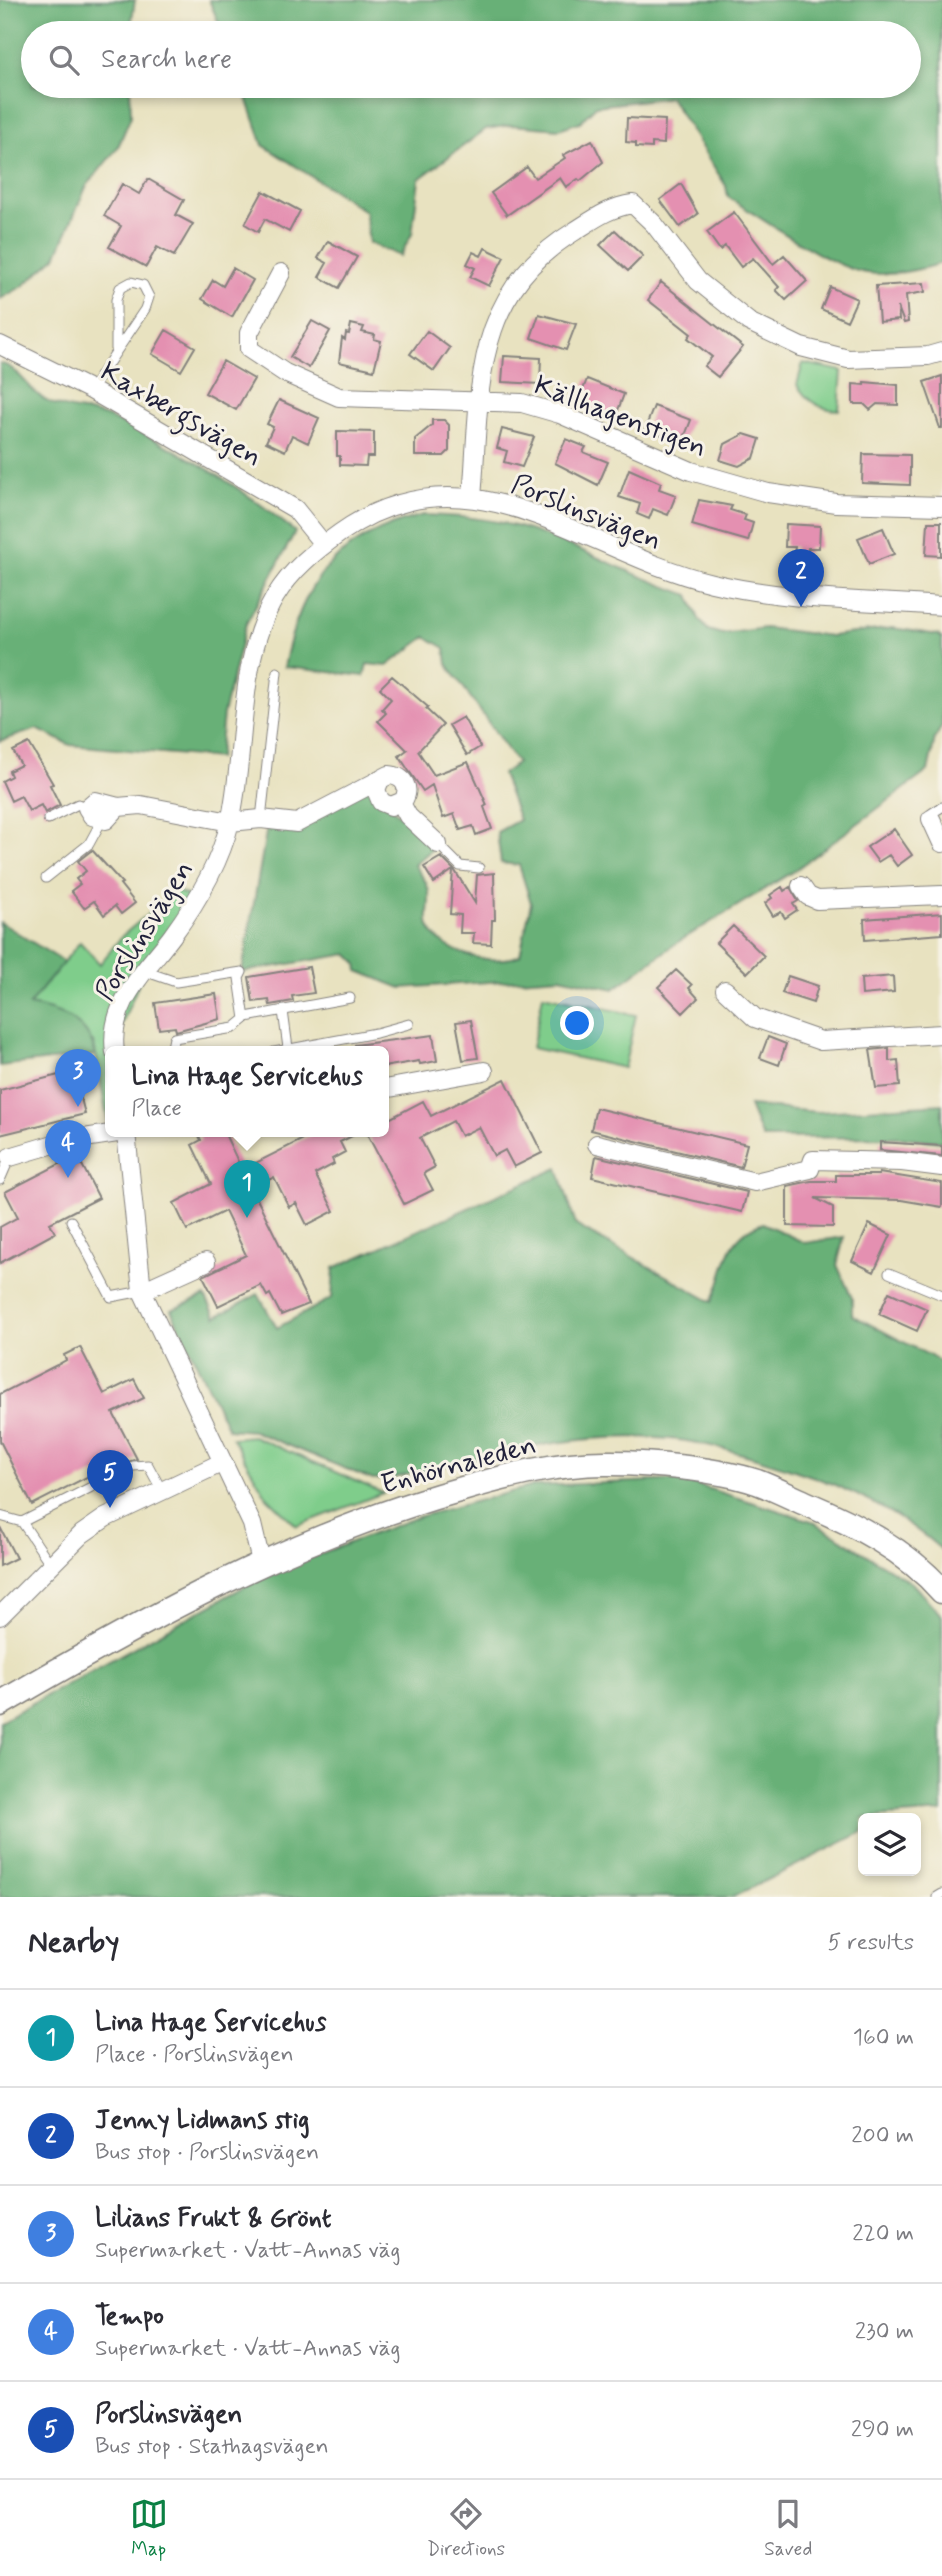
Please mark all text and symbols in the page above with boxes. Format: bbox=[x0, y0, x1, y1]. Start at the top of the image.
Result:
search box bbox=[21, 21, 921, 98]
icon: search bbox=[45, 41, 83, 79]
text: Search here bbox=[101, 43, 232, 77]
street label: Kaxbergsvägen bbox=[92, 354, 268, 479]
street label: Källhagenstigen bbox=[529, 367, 712, 467]
street label: Porslinsvägen bbox=[506, 466, 667, 560]
pin: 2 bbox=[778, 549, 824, 607]
street label: Porslinsvägen bbox=[87, 854, 203, 1008]
your location bbox=[560, 1006, 594, 1040]
popup bbox=[105, 1046, 389, 1137]
pin: 3 bbox=[55, 1049, 101, 1107]
text: Lina Hage Servicehus bbox=[131, 1060, 363, 1094]
text: Place bbox=[131, 1094, 182, 1124]
pin: 4 bbox=[45, 1120, 91, 1178]
pin: 1 bbox=[224, 1160, 270, 1218]
street label: Enhörnaleden bbox=[377, 1427, 540, 1504]
pin: 5 bbox=[87, 1450, 133, 1508]
map controls bbox=[858, 1813, 921, 1876]
button: layers bbox=[858, 1813, 921, 1876]
text: Nearby bbox=[28, 1923, 119, 1962]
text: 5 results bbox=[828, 1928, 914, 1958]
text: Lina Hage Servicehus bbox=[95, 2006, 327, 2040]
text: 1 bbox=[46, 2023, 56, 2053]
text: 160 m bbox=[853, 2023, 914, 2053]
text: Place · Porslinsvägen bbox=[95, 2040, 294, 2070]
text: Jenny Lidmans stig bbox=[95, 2104, 310, 2138]
text: 2 bbox=[45, 2121, 57, 2151]
text: 200 m bbox=[851, 2121, 914, 2151]
text: Bus stop · Porslinsvägen bbox=[95, 2138, 319, 2168]
text: Lilians Frukt & Grönt bbox=[95, 2202, 332, 2236]
text: 3 bbox=[46, 2219, 56, 2249]
text: 220 m bbox=[852, 2219, 914, 2249]
text: Supermarket · Vatt-Annas väg bbox=[95, 2236, 401, 2266]
text: Tempo bbox=[95, 2300, 164, 2334]
text: 4 bbox=[44, 2317, 58, 2347]
text: 230 m bbox=[855, 2317, 914, 2347]
text: Supermarket · Vatt-Annas väg bbox=[95, 2334, 401, 2364]
text: Porslinsvägen bbox=[95, 2398, 242, 2432]
text: 5 bbox=[44, 2415, 58, 2445]
text: 290 m bbox=[851, 2415, 914, 2445]
text: Bus stop · Stathagsvägen bbox=[95, 2432, 329, 2462]
tab: Map bbox=[130, 2495, 168, 2562]
tab: Directions bbox=[427, 2495, 505, 2562]
tab: Saved bbox=[764, 2495, 812, 2562]

